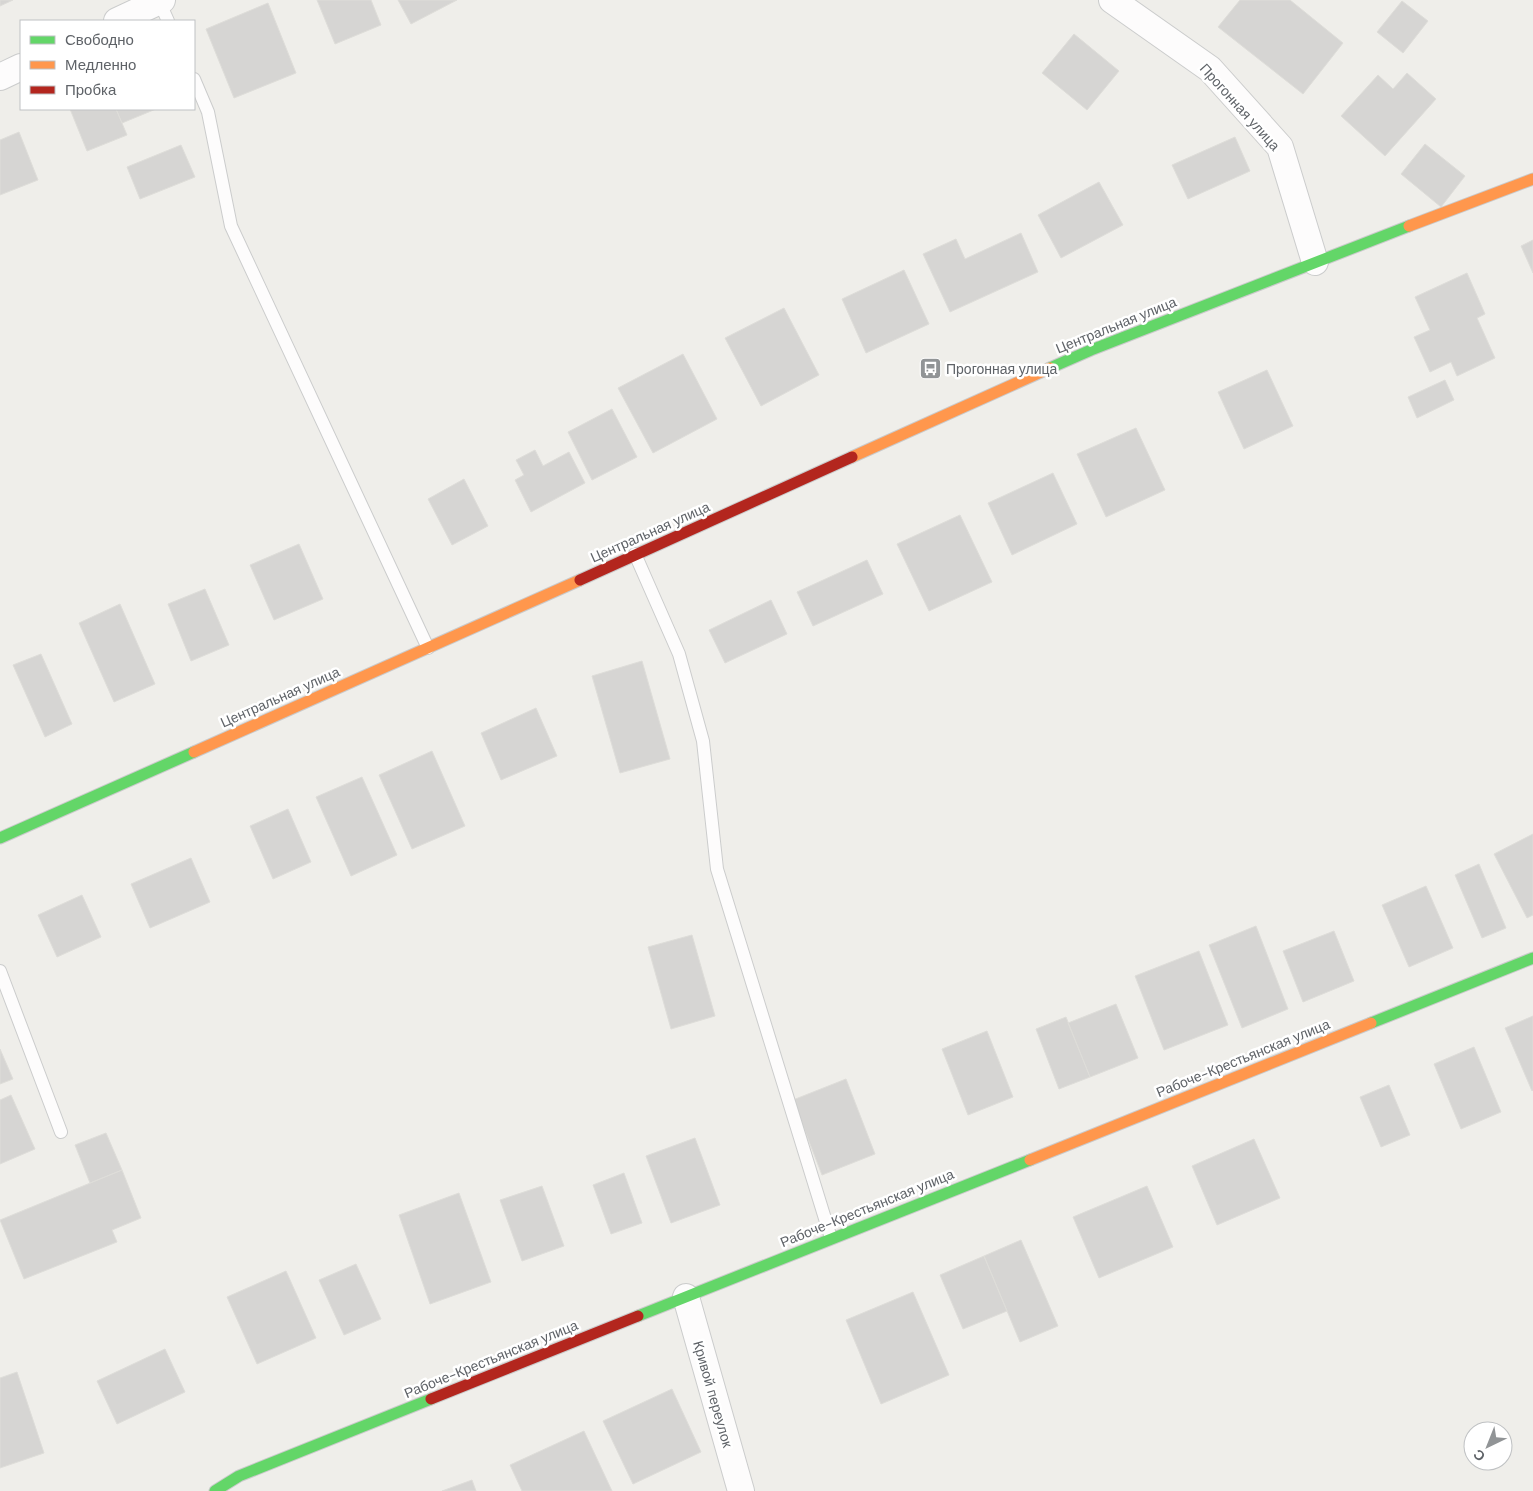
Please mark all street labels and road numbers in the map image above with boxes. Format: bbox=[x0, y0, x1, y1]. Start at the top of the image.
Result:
street label: Прогонная улица bbox=[1196, 60, 1284, 155]
street label: Центральная улица bbox=[1053, 292, 1179, 357]
street label: Центральная улица bbox=[588, 498, 713, 566]
street label: Центральная улица bbox=[218, 663, 343, 731]
street label: Рабоче-Крестьянская улица bbox=[1154, 1015, 1333, 1101]
street label: Рабоче-Крестьянская улица bbox=[778, 1165, 957, 1251]
street label: Рабоче-Крестьянская улица bbox=[402, 1316, 581, 1402]
street label: Кривой переулок bbox=[689, 1339, 737, 1450]

